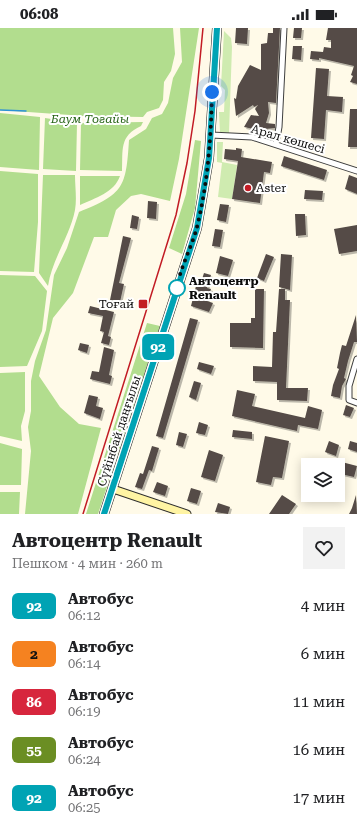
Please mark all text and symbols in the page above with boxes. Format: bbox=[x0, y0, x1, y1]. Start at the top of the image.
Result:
text: 06:08 bbox=[20, 5, 58, 23]
your location bbox=[202, 82, 222, 102]
park label: Баум Тоғайы bbox=[50, 112, 129, 126]
street label: Арал көшесі bbox=[249, 122, 327, 156]
place label: Aster bbox=[256, 181, 286, 195]
marker: Aster bbox=[243, 183, 253, 193]
place label: Автоцентр Renault bbox=[189, 274, 259, 302]
marker: Автоцентр Renault bbox=[168, 279, 186, 297]
place label: Тоғай bbox=[99, 297, 134, 311]
marker: Тоғай bbox=[137, 298, 149, 310]
line badge: 92 bbox=[140, 334, 176, 360]
text: 92 bbox=[150, 339, 166, 355]
street label: Сүйінбай даңғылы bbox=[94, 374, 144, 488]
map controls bbox=[301, 458, 345, 502]
button: layers bbox=[301, 458, 345, 502]
button: heart bbox=[303, 527, 345, 569]
text: Автоцентр Renault bbox=[12, 529, 202, 552]
text: Пешком · 4 мин · 260 m bbox=[12, 556, 163, 571]
text: Автобус bbox=[68, 590, 134, 608]
text: 4 мин bbox=[301, 597, 345, 615]
text: 92 bbox=[26, 598, 42, 614]
text: 06:12 bbox=[68, 608, 100, 623]
text: Автобус bbox=[68, 638, 134, 656]
text: 6 мин bbox=[301, 645, 345, 663]
text: 2 bbox=[30, 646, 38, 662]
text: 06:14 bbox=[68, 656, 100, 671]
text: Автобус bbox=[68, 686, 134, 704]
text: 11 мин bbox=[292, 693, 345, 711]
text: 86 bbox=[26, 694, 42, 710]
text: 06:19 bbox=[68, 704, 100, 719]
text: Автобус bbox=[68, 734, 134, 752]
text: 16 мин bbox=[292, 741, 345, 759]
text: 55 bbox=[26, 742, 42, 758]
text: 06:24 bbox=[68, 752, 100, 767]
text: Автобус bbox=[68, 782, 134, 800]
text: 17 мин bbox=[292, 789, 345, 807]
text: 92 bbox=[26, 790, 42, 806]
text: 06:25 bbox=[68, 800, 100, 815]

